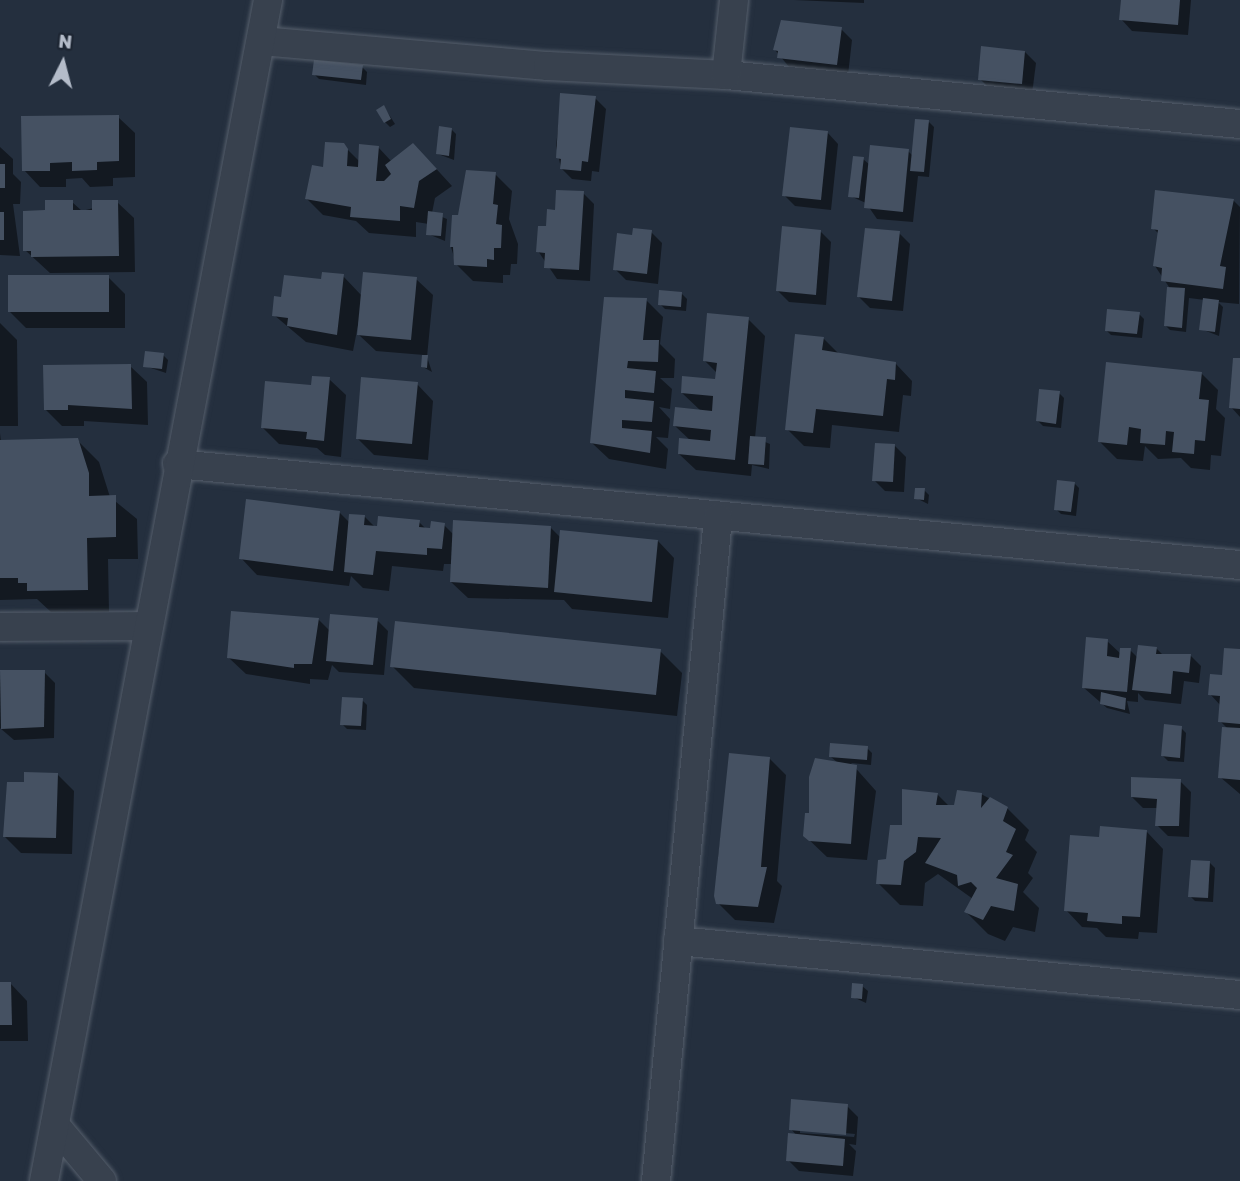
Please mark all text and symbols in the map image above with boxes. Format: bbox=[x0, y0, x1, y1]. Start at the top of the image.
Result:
north arrow bbox=[28, 28, 98, 98]
text: N bbox=[57, 29, 73, 54]

